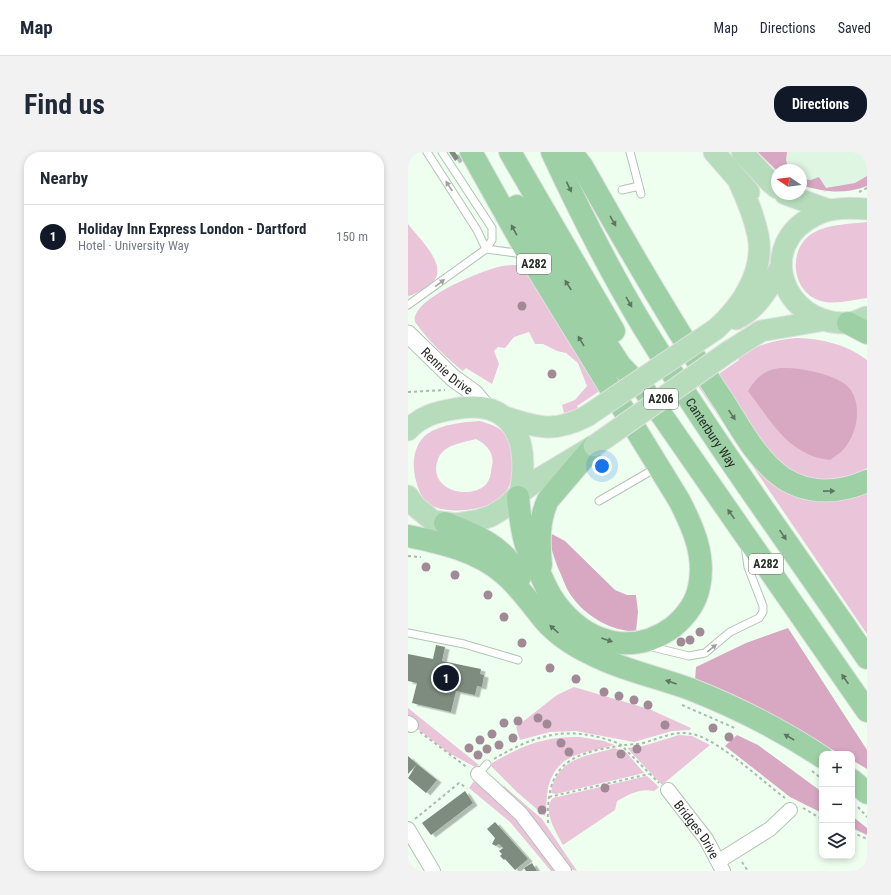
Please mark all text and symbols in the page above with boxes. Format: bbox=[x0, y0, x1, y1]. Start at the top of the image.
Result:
text: Map bbox=[20, 16, 53, 39]
text: Map bbox=[714, 20, 738, 36]
text: Directions bbox=[760, 20, 816, 36]
text: Saved bbox=[838, 20, 871, 36]
button: Directions bbox=[774, 86, 867, 122]
text: Find us bbox=[24, 88, 105, 121]
north arrow bbox=[771, 164, 807, 200]
text: Nearby bbox=[40, 168, 88, 188]
one-way arrow bbox=[445, 181, 453, 191]
one-way arrow bbox=[566, 182, 572, 193]
one-way arrow bbox=[610, 215, 617, 227]
text: Holiday Inn Express London - Dartford bbox=[78, 220, 306, 238]
one-way arrow bbox=[511, 224, 518, 235]
text: 1 bbox=[50, 229, 56, 244]
text: 150 m bbox=[336, 229, 368, 244]
text: Hotel · University Way bbox=[78, 238, 189, 253]
road number: A282 bbox=[517, 254, 551, 274]
one-way arrow bbox=[435, 279, 446, 287]
one-way arrow bbox=[564, 280, 572, 291]
one-way arrow bbox=[626, 296, 633, 308]
one-way arrow bbox=[577, 335, 584, 347]
street label: Rennie Drive bbox=[419, 344, 476, 397]
road number: A206 bbox=[644, 389, 678, 409]
street label: Canterbury Way bbox=[683, 395, 740, 470]
one-way arrow bbox=[728, 410, 736, 421]
your location bbox=[592, 456, 612, 476]
one-way arrow bbox=[823, 487, 835, 494]
one-way arrow bbox=[727, 509, 735, 520]
one-way arrow bbox=[779, 530, 787, 540]
road number: A282 bbox=[749, 554, 783, 574]
one-way arrow bbox=[548, 625, 559, 634]
one-way arrow bbox=[601, 638, 613, 644]
one-way arrow bbox=[707, 644, 717, 653]
pin: 1 bbox=[433, 663, 459, 693]
one-way arrow bbox=[841, 674, 849, 684]
one-way arrow bbox=[664, 679, 676, 685]
one-way arrow bbox=[783, 733, 795, 740]
map controls bbox=[819, 751, 855, 859]
button: + bbox=[819, 751, 855, 787]
button: − bbox=[819, 787, 855, 823]
street label: Bridges Drive bbox=[671, 797, 722, 861]
button: layers bbox=[819, 823, 855, 859]

